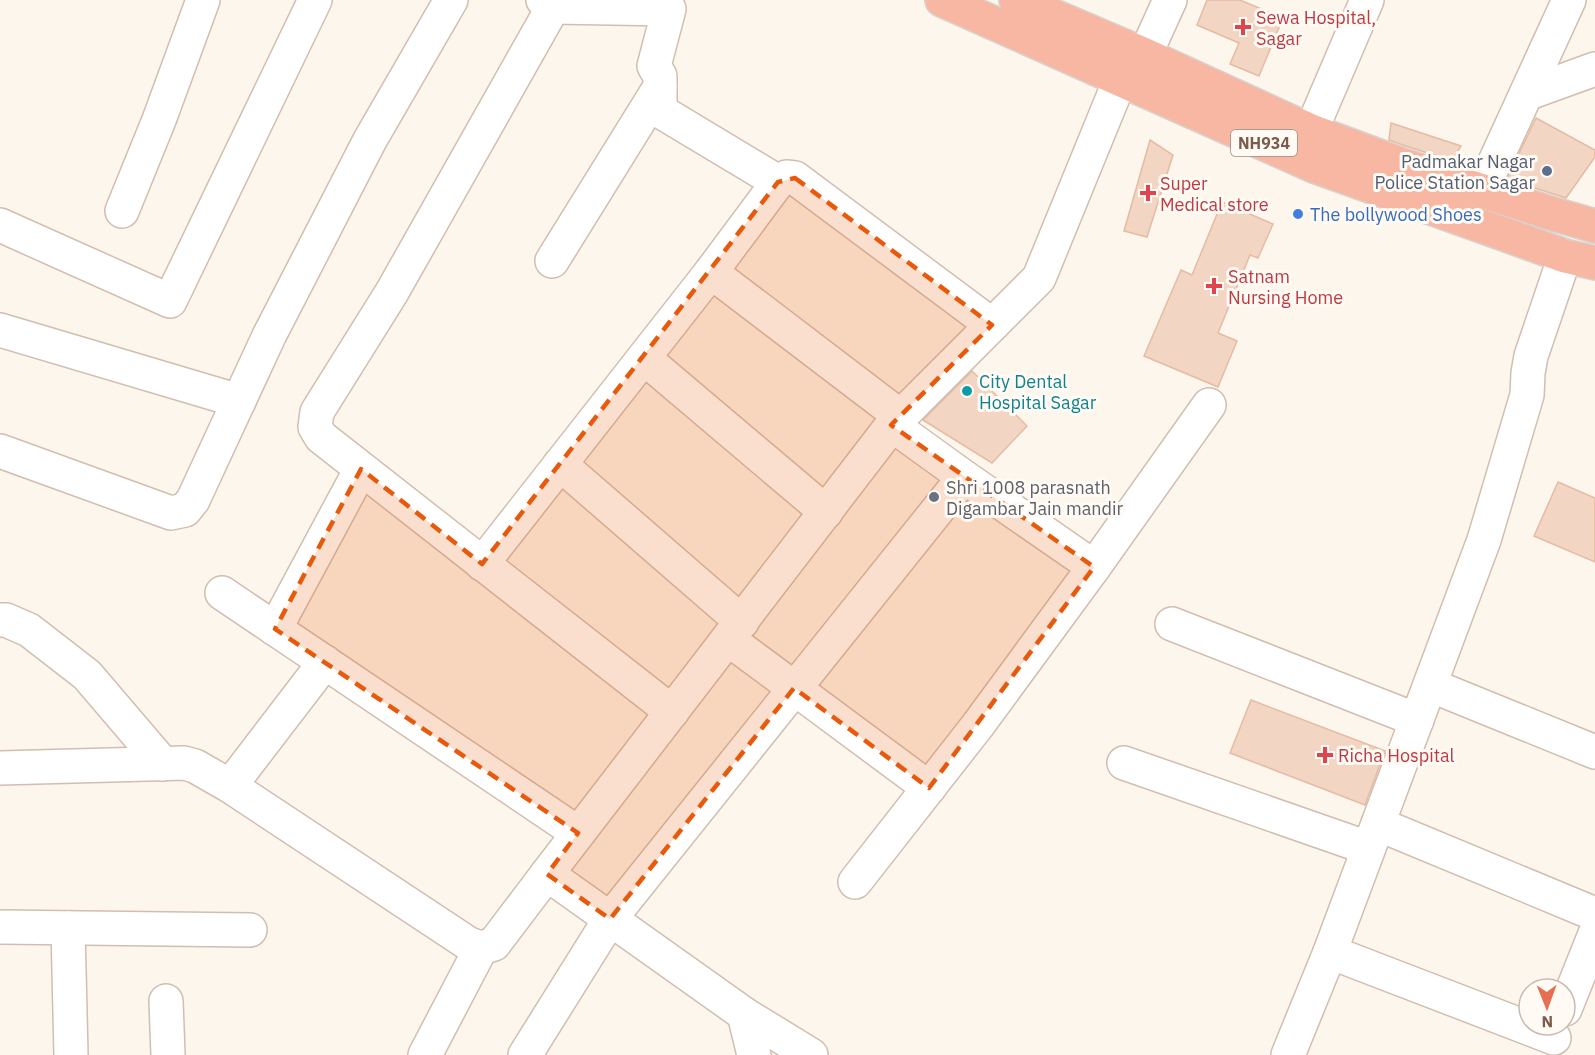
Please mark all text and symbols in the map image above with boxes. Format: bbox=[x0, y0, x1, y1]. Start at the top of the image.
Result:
place label: Sewa Hospital, Sagar bbox=[1256, 6, 1376, 50]
marker: Sewa Hospital, Sagar bbox=[1234, 18, 1252, 36]
road number: NH934 bbox=[1231, 130, 1297, 156]
place label: Padmakar Nagar Police Station Sagar bbox=[1374, 150, 1535, 194]
marker: Padmakar Nagar Police Station Sagar bbox=[1540, 164, 1554, 178]
place label: Super Medical store bbox=[1160, 172, 1269, 216]
marker: Super Medical store bbox=[1141, 186, 1155, 200]
place label: The bollywood Shoes bbox=[1310, 203, 1482, 226]
marker: The bollywood Shoes bbox=[1291, 207, 1305, 221]
place label: Satnam Nursing Home bbox=[1228, 265, 1343, 309]
marker: Satnam Nursing Home bbox=[1205, 277, 1223, 295]
place label: City Dental Hospital Sagar bbox=[979, 370, 1097, 414]
marker: City Dental Hospital Sagar bbox=[960, 384, 974, 398]
place label: Shri 1008 parasnath Digambar Jain mandir bbox=[946, 476, 1124, 520]
marker: Shri 1008 parasnath Digambar Jain mandir bbox=[927, 490, 941, 504]
place label: Richa Hospital bbox=[1338, 744, 1455, 767]
marker: Richa Hospital bbox=[1316, 746, 1334, 764]
north arrow bbox=[1517, 977, 1577, 1037]
text: N bbox=[1541, 1012, 1553, 1032]

